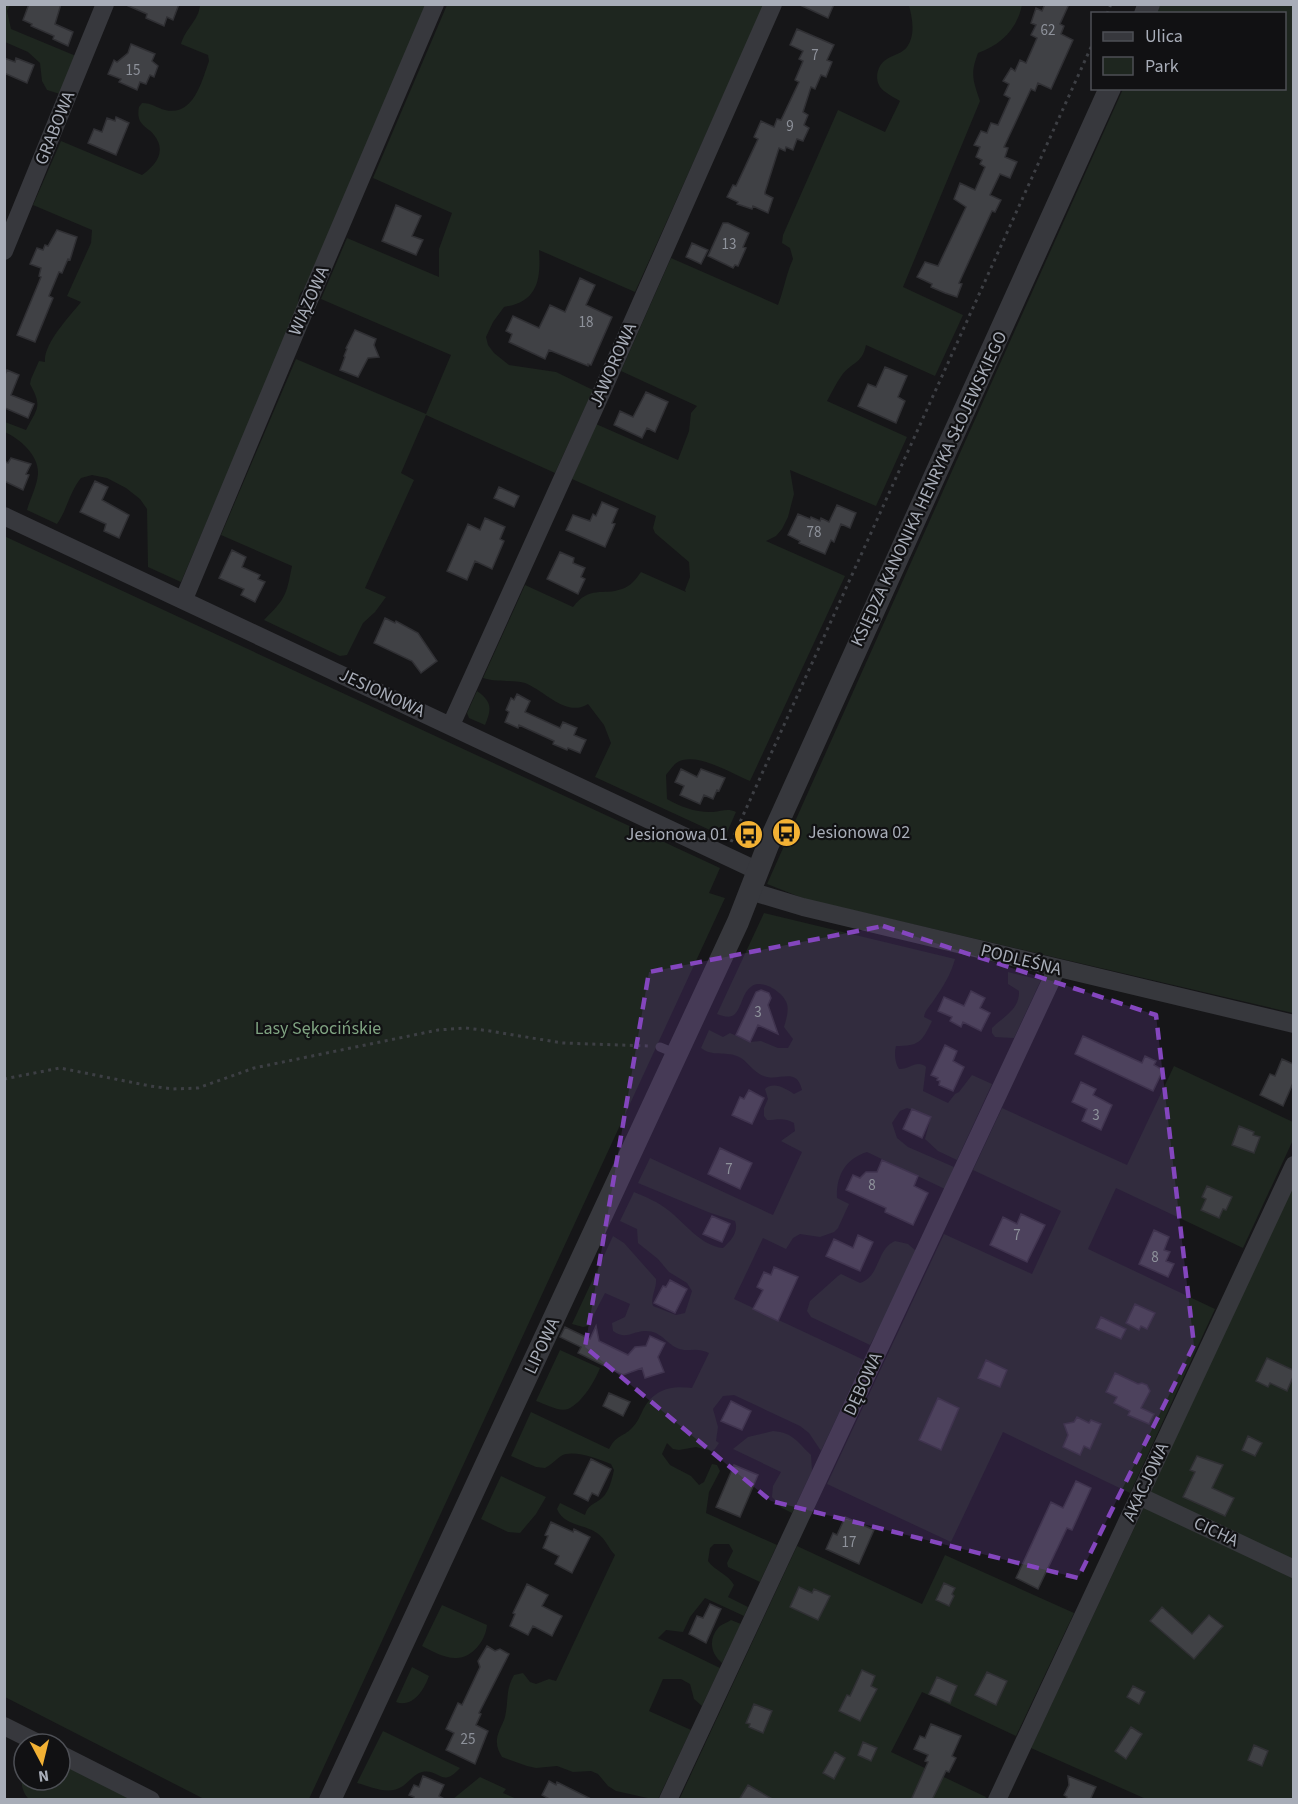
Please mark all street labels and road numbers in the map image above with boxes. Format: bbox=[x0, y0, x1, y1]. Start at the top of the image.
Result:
street label: GRABOWA bbox=[29, 87, 81, 169]
street label: WIĄZOWA bbox=[283, 262, 335, 340]
street label: JAWOROWA bbox=[583, 318, 643, 411]
street label: KSIĘDZA KANONIKA HENRYKA SŁOJEWSKIEGO bbox=[845, 327, 1013, 651]
street label: JESIONOWA bbox=[335, 662, 429, 724]
street label: PODLEŚNA bbox=[978, 938, 1064, 982]
street label: LIPOWA bbox=[518, 1314, 566, 1378]
street label: DĘBOWA bbox=[838, 1348, 889, 1420]
street label: AKACJOWA bbox=[1117, 1438, 1175, 1525]
street label: CICHA bbox=[1190, 1511, 1243, 1553]

